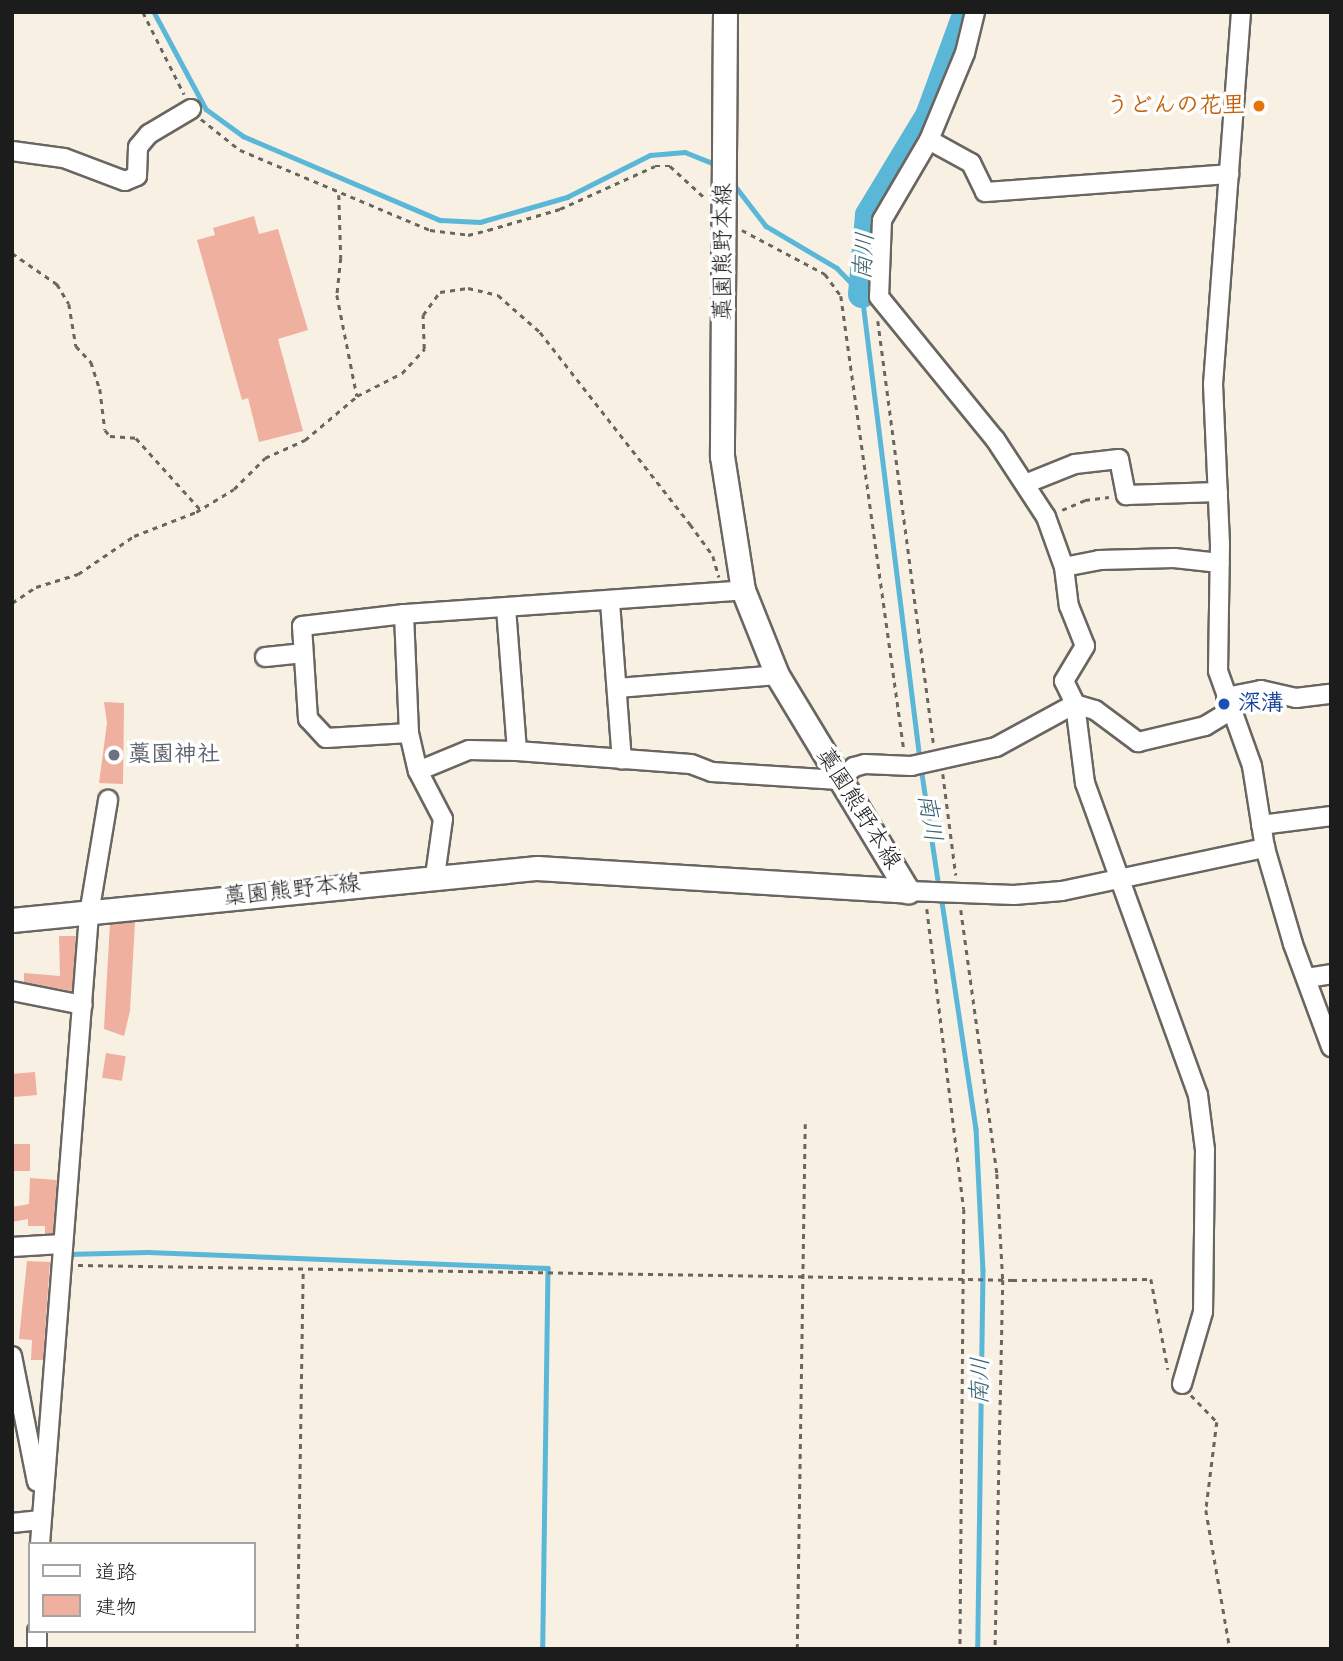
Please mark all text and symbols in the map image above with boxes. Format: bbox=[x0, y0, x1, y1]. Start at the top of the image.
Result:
place label: うどんの花里 bbox=[1107, 92, 1245, 120]
marker: うどんの花里 bbox=[1251, 98, 1267, 114]
street label: 藁園熊野本線 bbox=[710, 183, 738, 321]
water label: 南川 bbox=[849, 231, 881, 281]
place label: 深溝 bbox=[1238, 690, 1284, 718]
marker: 深溝 bbox=[1216, 696, 1232, 712]
place label: 藁園神社 bbox=[128, 741, 220, 769]
street label: 藁園熊野本線 bbox=[810, 743, 906, 875]
marker: 藁園神社 bbox=[106, 747, 122, 763]
water label: 南川 bbox=[911, 792, 947, 844]
street label: 藁園熊野本線 bbox=[222, 870, 362, 912]
water label: 南川 bbox=[966, 1357, 996, 1405]
legend bbox=[28, 1542, 256, 1633]
text: 道路 bbox=[95, 1559, 137, 1587]
text: 建物 bbox=[95, 1594, 137, 1622]

